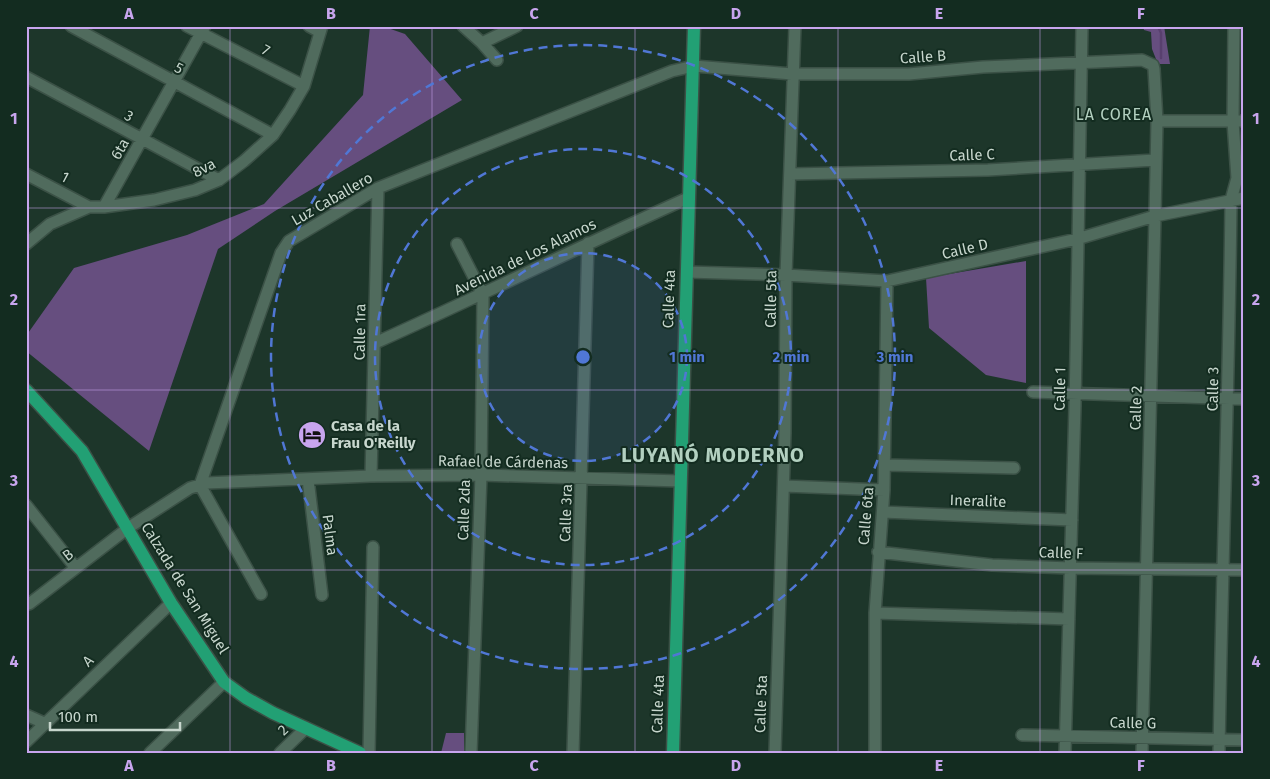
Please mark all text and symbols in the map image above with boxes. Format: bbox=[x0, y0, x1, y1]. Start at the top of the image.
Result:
text: A bbox=[123, 4, 134, 23]
text: B bbox=[326, 4, 336, 23]
text: C bbox=[529, 4, 539, 23]
text: D bbox=[731, 4, 741, 23]
text: E bbox=[935, 4, 943, 23]
text: F bbox=[1137, 4, 1145, 23]
street label: 7 bbox=[259, 40, 273, 60]
street label: Calle B bbox=[899, 46, 947, 68]
street label: 5 bbox=[171, 58, 187, 78]
district label: LA COREA bbox=[1076, 105, 1152, 124]
street label: 3 bbox=[121, 106, 137, 126]
text: 1 bbox=[10, 109, 18, 128]
text: 1 bbox=[1252, 109, 1260, 128]
street label: 6ta bbox=[107, 135, 133, 163]
street label: Calle C bbox=[949, 145, 996, 165]
street label: 8va bbox=[189, 155, 219, 181]
street label: 1 bbox=[58, 168, 72, 186]
street label: Luz Caballero bbox=[288, 169, 376, 229]
street label: Avenida de Los Alamos bbox=[451, 215, 599, 299]
street label: Calle D bbox=[940, 235, 990, 263]
street label: Calle 4ta bbox=[659, 269, 679, 329]
street label: Calle 5ta bbox=[761, 270, 781, 328]
text: 2 bbox=[10, 290, 18, 309]
text: 2 bbox=[1252, 290, 1260, 309]
street label: Calle 1ra bbox=[351, 303, 369, 361]
centre of rings bbox=[574, 348, 592, 366]
text: 1 min bbox=[669, 348, 705, 366]
text: 2 min bbox=[773, 348, 809, 366]
text: 3 min bbox=[876, 348, 913, 366]
street label: Calle 1 bbox=[1051, 367, 1069, 411]
street label: Calle 3 bbox=[1204, 367, 1222, 411]
street label: Calle 2 bbox=[1126, 385, 1146, 431]
place label: Casa de la Frau O'Reilly bbox=[331, 417, 416, 452]
hotel icon: Casa de la Frau O'Reilly bbox=[297, 420, 327, 450]
district label: LUYANÓ MODERNO bbox=[621, 443, 805, 467]
street label: Rafael de Cárdenas bbox=[438, 452, 568, 472]
text: 3 bbox=[9, 471, 18, 490]
text: 3 bbox=[1251, 471, 1260, 490]
street label: Calle 2da bbox=[454, 479, 474, 541]
street label: Calle 3ra bbox=[556, 484, 576, 542]
street label: Calle 6ta bbox=[854, 486, 878, 546]
street label: Ineralite bbox=[949, 491, 1007, 511]
street label: Palma bbox=[319, 513, 341, 557]
street label: Calzada de San Miguel bbox=[137, 519, 233, 658]
street label: Calle F bbox=[1038, 543, 1084, 563]
street label: B bbox=[59, 545, 77, 565]
street label: A bbox=[79, 651, 98, 671]
text: 4 bbox=[9, 652, 19, 671]
text: 4 bbox=[1251, 652, 1261, 671]
street label: Calle 4ta bbox=[648, 674, 668, 734]
street label: Calle 5ta bbox=[751, 675, 771, 733]
scale bar bbox=[50, 699, 180, 731]
text: 100 m bbox=[58, 708, 98, 726]
street label: Calle G bbox=[1110, 714, 1156, 732]
street label: 2 bbox=[274, 721, 292, 739]
text: A bbox=[123, 756, 134, 775]
text: B bbox=[326, 756, 336, 775]
text: C bbox=[529, 756, 539, 775]
text: D bbox=[731, 756, 741, 775]
text: E bbox=[935, 756, 943, 775]
text: F bbox=[1137, 756, 1145, 775]

